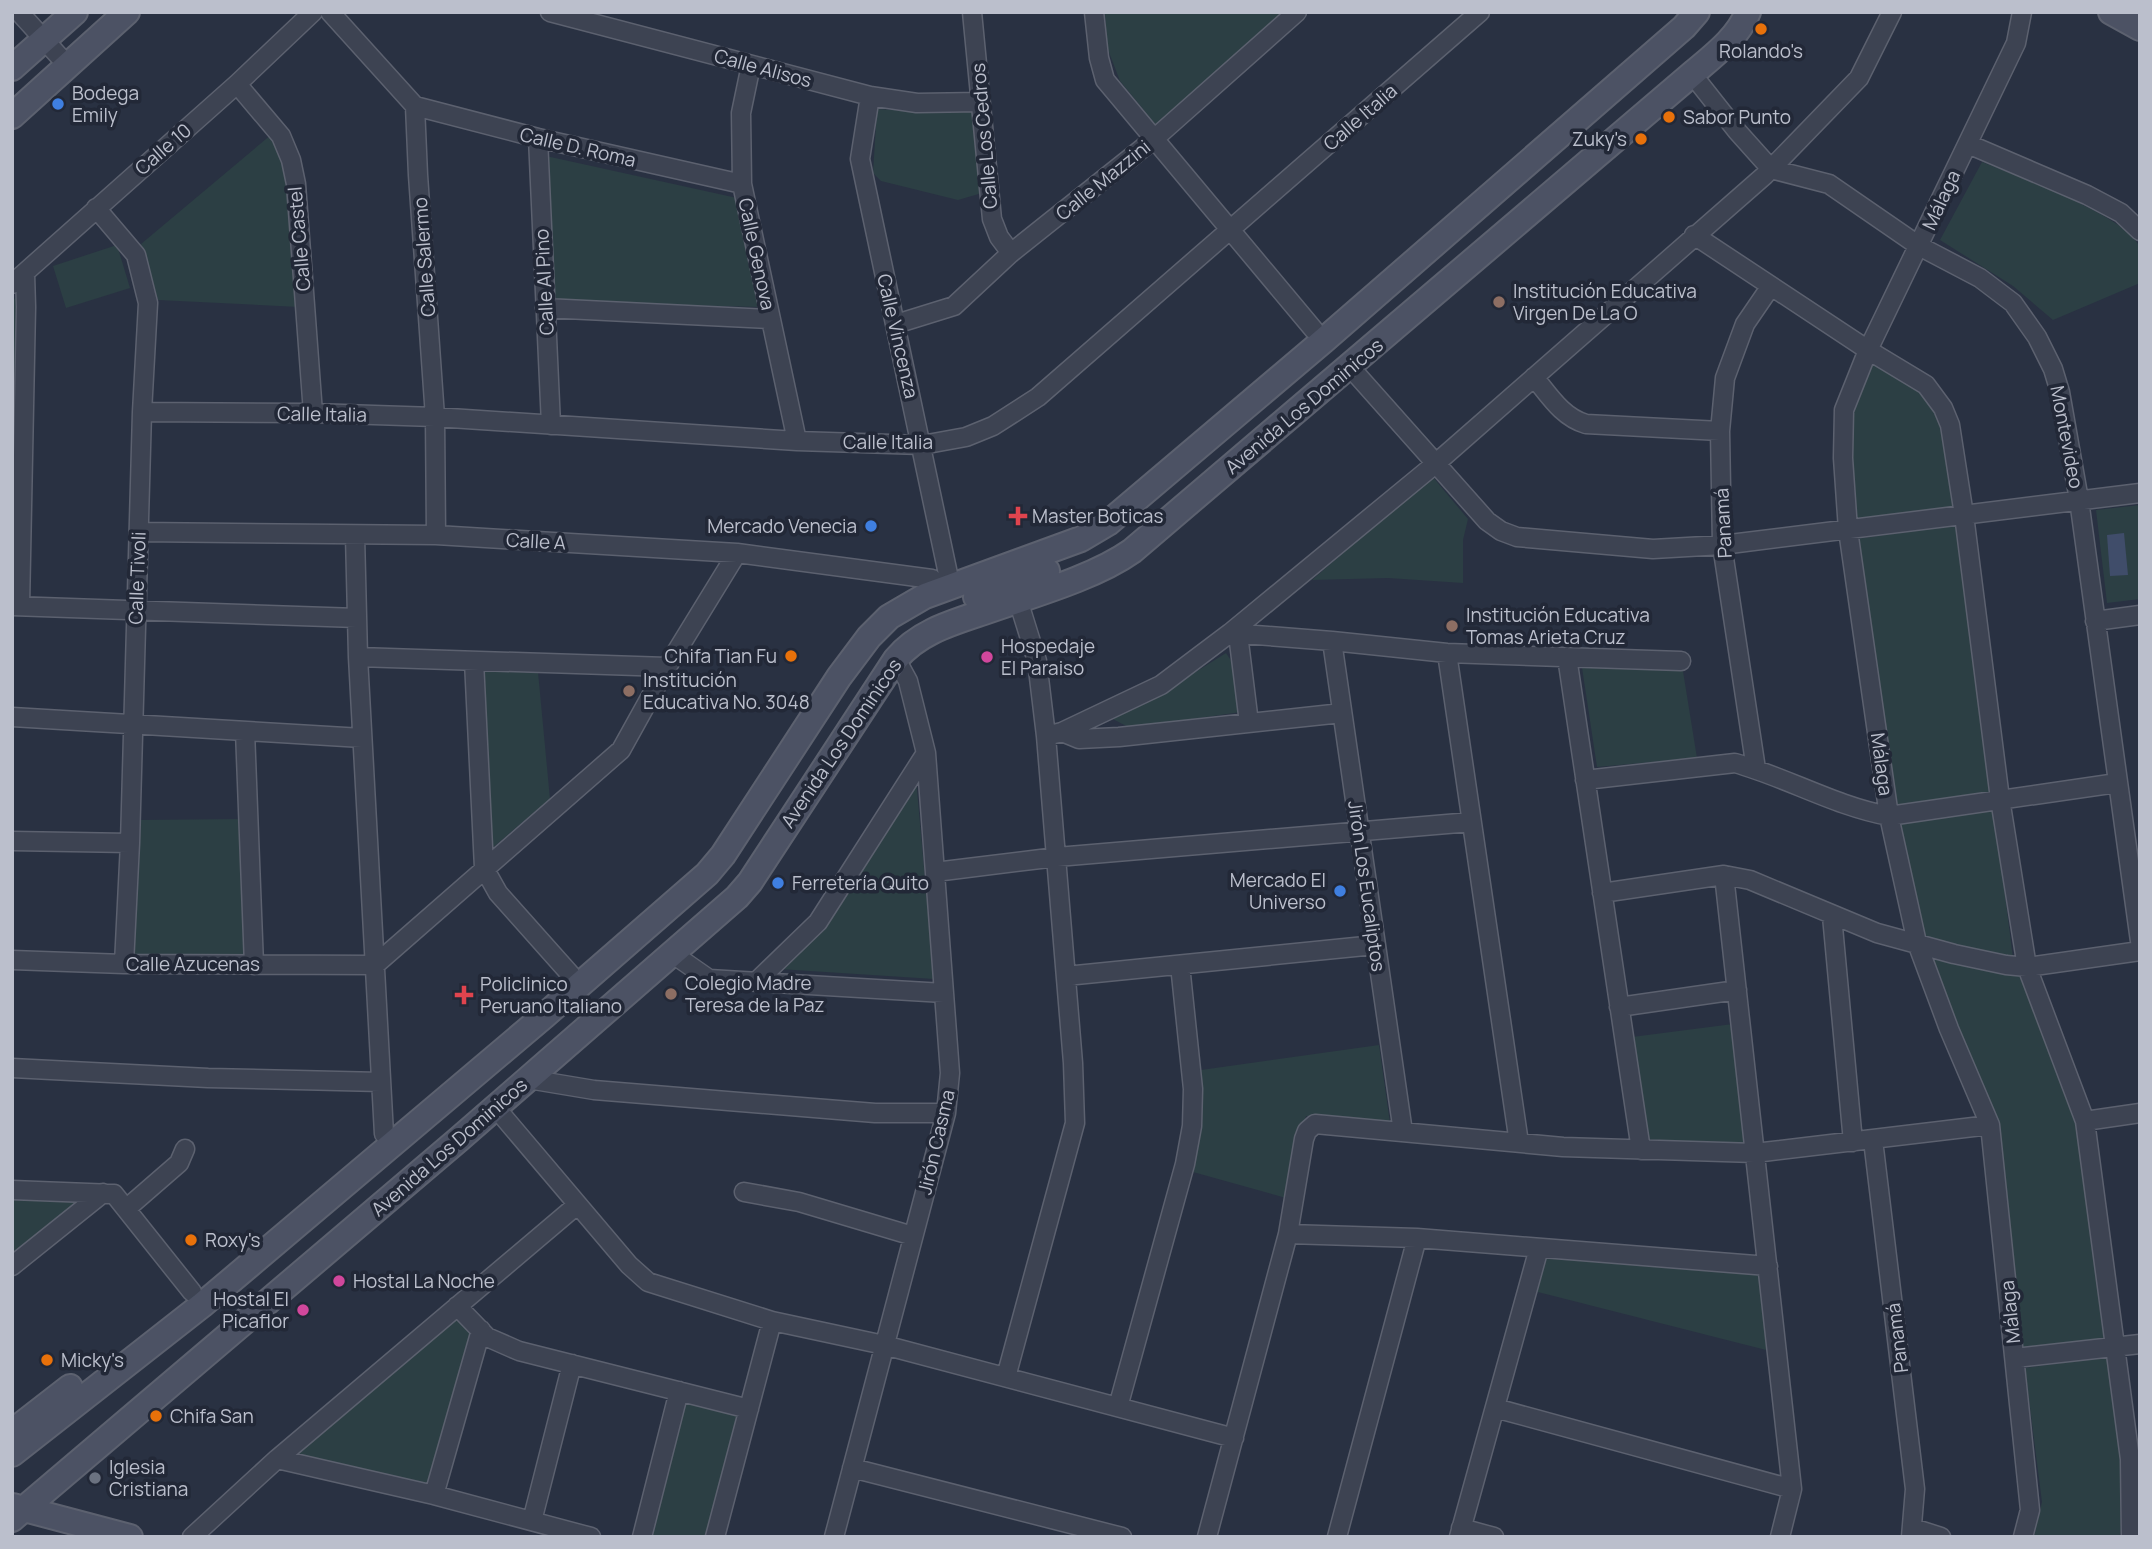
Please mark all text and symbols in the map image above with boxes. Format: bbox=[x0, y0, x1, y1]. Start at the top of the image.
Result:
marker: Rolando's bbox=[1753, 21, 1769, 37]
place label: Rolando's bbox=[1719, 38, 1803, 64]
street label: Calle Alisos bbox=[711, 43, 815, 93]
street label: Calle Los Cedros bbox=[965, 62, 1003, 210]
street label: Calle Italia bbox=[1318, 78, 1402, 156]
place label: Bodega Emily bbox=[72, 80, 139, 128]
marker: Bodega Emily bbox=[50, 96, 66, 112]
place label: Sabor Punto bbox=[1683, 104, 1791, 130]
marker: Sabor Punto bbox=[1661, 109, 1677, 125]
street label: Calle 10 bbox=[129, 117, 197, 181]
street label: Calle D. Roma bbox=[517, 121, 639, 173]
place label: Zuky's bbox=[1572, 126, 1627, 152]
marker: Zuky's bbox=[1633, 131, 1649, 147]
street label: Calle Mazzini bbox=[1050, 134, 1156, 226]
street label: Málaga bbox=[1916, 166, 1966, 234]
street label: Calle Castel bbox=[281, 186, 317, 292]
street label: Calle Salermo bbox=[407, 196, 441, 318]
street label: Calle Genova bbox=[732, 196, 782, 312]
street label: Calle Al Pino bbox=[528, 228, 560, 336]
street label: Calle Vincenza bbox=[871, 271, 925, 401]
place label: Institución Educativa Virgen De La O bbox=[1513, 278, 1697, 326]
marker: Institución Educativa Virgen De La O bbox=[1491, 294, 1507, 310]
street label: Avenida Los Dominicos bbox=[1219, 332, 1389, 480]
street label: Montevideo bbox=[2044, 383, 2090, 491]
street label: Calle Italia bbox=[277, 400, 367, 428]
street label: Calle Italia bbox=[843, 429, 933, 455]
street label: Panamá bbox=[1708, 487, 1738, 559]
place label: Master Boticas bbox=[1032, 503, 1163, 529]
marker: Master Boticas bbox=[1010, 508, 1026, 524]
place label: Mercado Venecia bbox=[707, 513, 857, 539]
marker: Mercado Venecia bbox=[863, 518, 879, 534]
street label: Calle A bbox=[505, 526, 567, 556]
street label: Calle Tivoli bbox=[122, 531, 152, 625]
place label: Institución Educativa Tomas Arieta Cruz bbox=[1466, 602, 1650, 650]
marker: Institución Educativa Tomas Arieta Cruz bbox=[1444, 618, 1460, 634]
place label: Hospedaje El Paraiso bbox=[1001, 633, 1095, 681]
place label: Chifa Tian Fu bbox=[665, 643, 777, 669]
marker: Chifa Tian Fu bbox=[783, 648, 799, 664]
marker: Hospedaje El Paraiso bbox=[979, 649, 995, 665]
street label: Avenida Los Dominicos bbox=[775, 653, 907, 833]
place label: Institución Educativa No. 3048 bbox=[643, 667, 810, 715]
marker: Institución Educativa No. 3048 bbox=[621, 683, 637, 699]
street label: Málaga bbox=[1865, 731, 1899, 797]
street label: Jirón Los Eucaliptos bbox=[1342, 799, 1392, 973]
place label: Mercado El Universo bbox=[1230, 867, 1326, 915]
place label: Ferretería Quito bbox=[792, 870, 929, 896]
marker: Ferretería Quito bbox=[770, 875, 786, 891]
marker: Mercado El Universo bbox=[1332, 883, 1348, 899]
street label: Calle Azucenas bbox=[126, 951, 260, 977]
place label: Colegio Madre Teresa de la Paz bbox=[685, 970, 825, 1018]
place label: Policlinico Peruano Italiano bbox=[480, 971, 622, 1019]
marker: Policlinico Peruano Italiano bbox=[454, 985, 474, 1005]
marker: Colegio Madre Teresa de la Paz bbox=[663, 986, 679, 1002]
street label: Avenida Los Dominicos bbox=[365, 1072, 533, 1222]
street label: Jirón Casma bbox=[911, 1087, 961, 1197]
place label: Roxy's bbox=[205, 1227, 261, 1253]
marker: Roxy's bbox=[183, 1232, 199, 1248]
place label: Hostal La Noche bbox=[353, 1268, 495, 1294]
marker: Hostal La Noche bbox=[331, 1273, 347, 1289]
street label: Málaga bbox=[1994, 1279, 2026, 1345]
place label: Hostal El Picaflor bbox=[213, 1286, 289, 1334]
marker: Hostal El Picaflor bbox=[295, 1302, 311, 1318]
street label: Panamá bbox=[1880, 1302, 1914, 1374]
place label: Micky's bbox=[61, 1347, 124, 1373]
marker: Micky's bbox=[39, 1352, 55, 1368]
place label: Chifa San bbox=[170, 1403, 254, 1429]
marker: Chifa San bbox=[148, 1408, 164, 1424]
place label: Iglesia Cristiana bbox=[109, 1454, 188, 1502]
marker: Iglesia Cristiana bbox=[87, 1470, 103, 1486]

